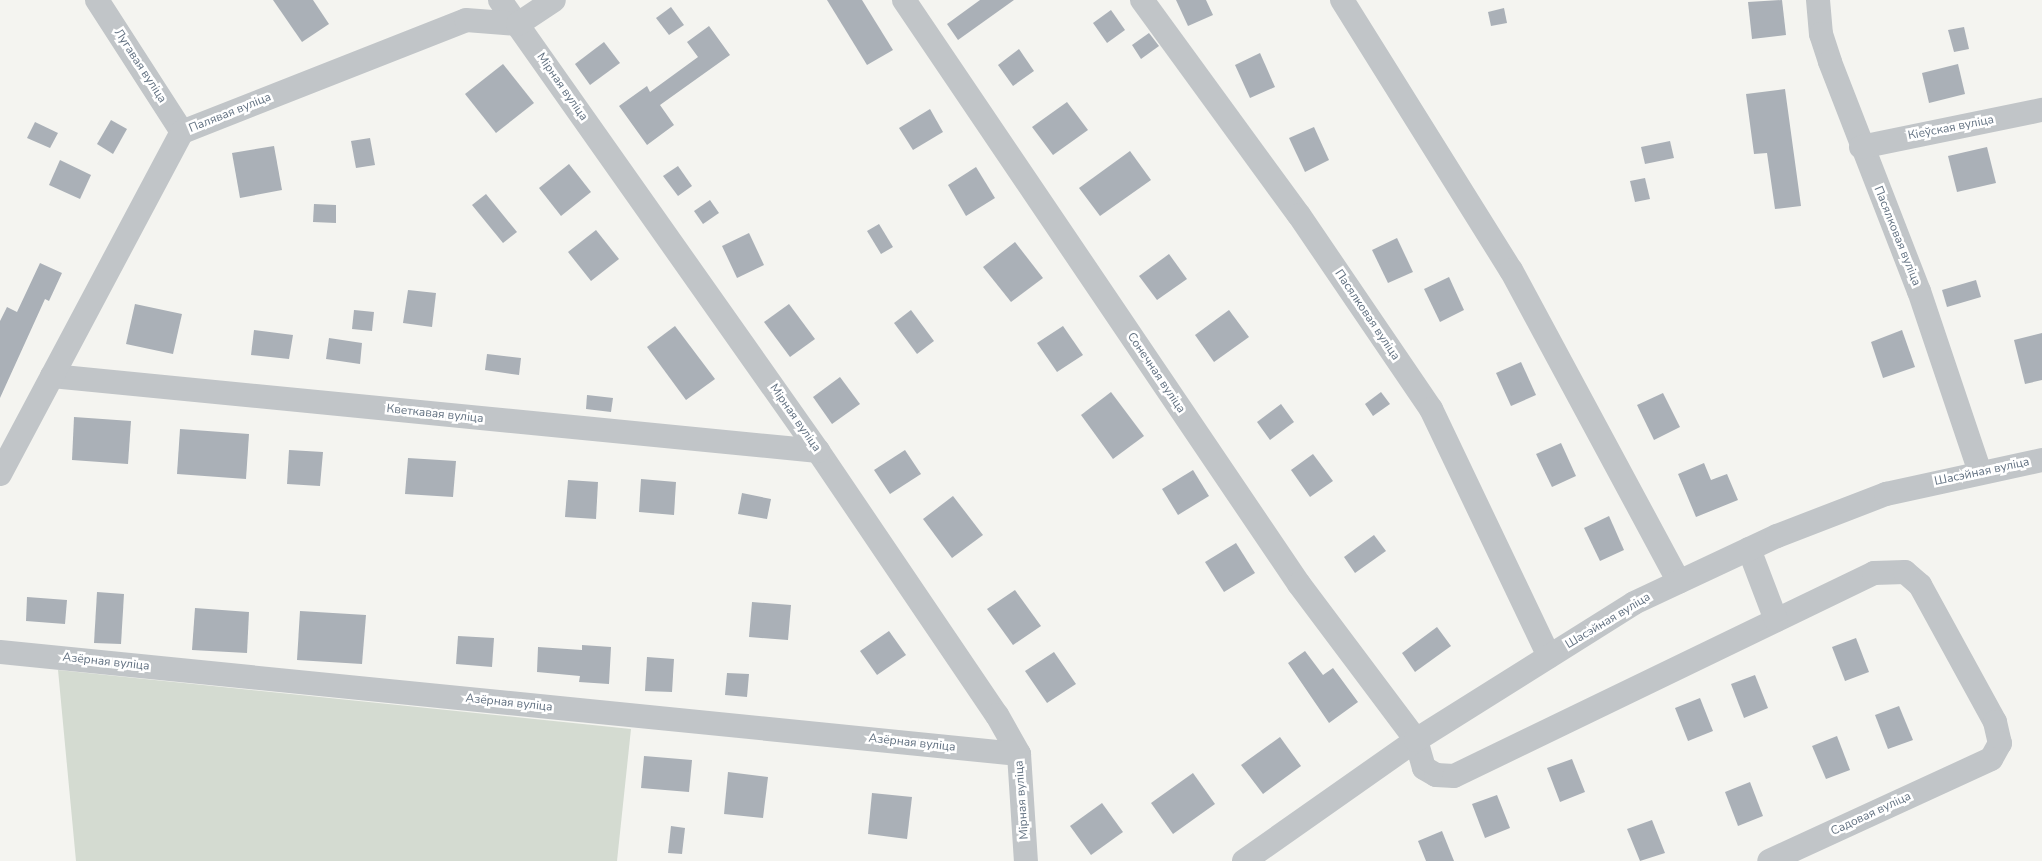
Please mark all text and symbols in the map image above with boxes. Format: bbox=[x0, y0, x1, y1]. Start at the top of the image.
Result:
street label: Лугавая вуліца bbox=[111, 26, 169, 106]
street label: Мірная вуліца bbox=[533, 50, 591, 124]
street label: Палявая вуліца bbox=[187, 90, 273, 136]
street label: Кіеўская вуліца bbox=[1907, 113, 1995, 143]
street label: Пасялковая вуліца bbox=[1870, 184, 1924, 288]
street label: Пасялковая вуліца bbox=[1331, 267, 1403, 363]
street label: Сонечная вуліца bbox=[1124, 330, 1188, 416]
street label: Мірная вуліца bbox=[766, 381, 824, 455]
street label: Кветкавая вуліца bbox=[386, 402, 484, 426]
street label: Шасэйная вуліца bbox=[1933, 455, 2031, 489]
street label: Шасэйная вуліца bbox=[1563, 590, 1653, 652]
street label: Азёрная вуліца bbox=[62, 650, 150, 674]
street label: Азёрная вуліца bbox=[465, 691, 553, 715]
street label: Азёрная вуліца bbox=[868, 731, 956, 755]
street label: Мірная вуліца bbox=[1012, 760, 1032, 840]
street label: Садовая вуліца bbox=[1829, 789, 1913, 839]

